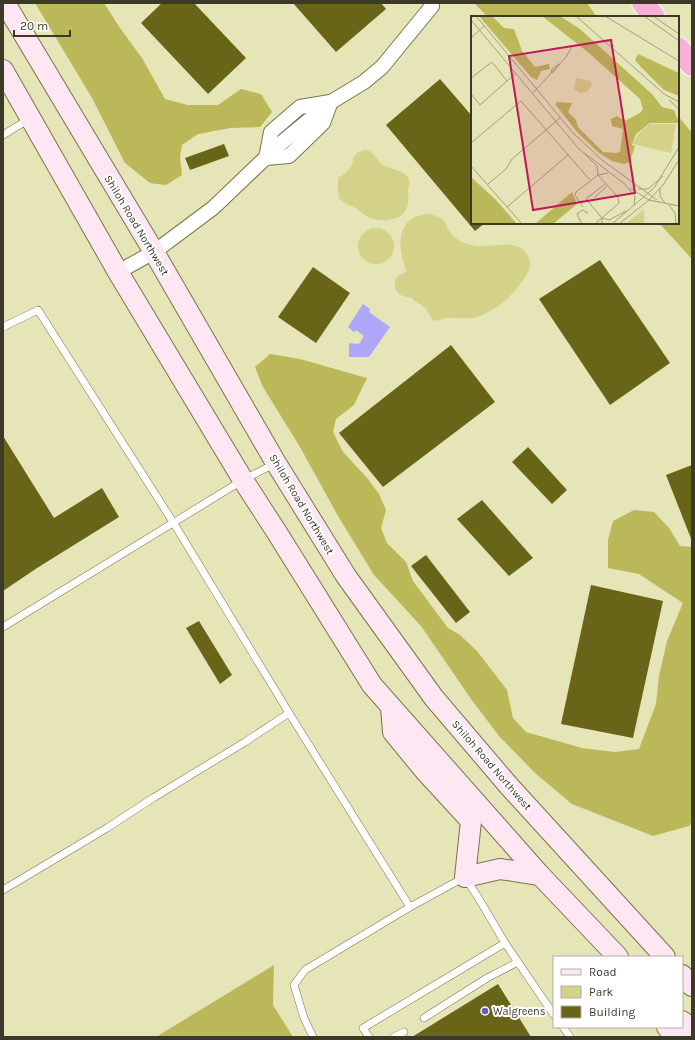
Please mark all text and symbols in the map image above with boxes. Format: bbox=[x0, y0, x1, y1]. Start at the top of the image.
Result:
scale bar bbox=[14, 12, 70, 38]
inset map bbox=[471, 16, 679, 224]
text: 20 m bbox=[20, 19, 48, 33]
street label: Shiloh Road Northwest bbox=[101, 173, 172, 278]
street label: Shiloh Road Northwest bbox=[266, 452, 337, 557]
street label: Shiloh Road Northwest bbox=[449, 718, 534, 813]
legend bbox=[553, 956, 683, 1028]
text: Road bbox=[589, 965, 617, 979]
text: Park bbox=[589, 985, 614, 999]
place label: Walgreens bbox=[493, 1005, 546, 1018]
text: Building bbox=[589, 1005, 636, 1019]
marker: Walgreens bbox=[480, 1006, 490, 1016]

